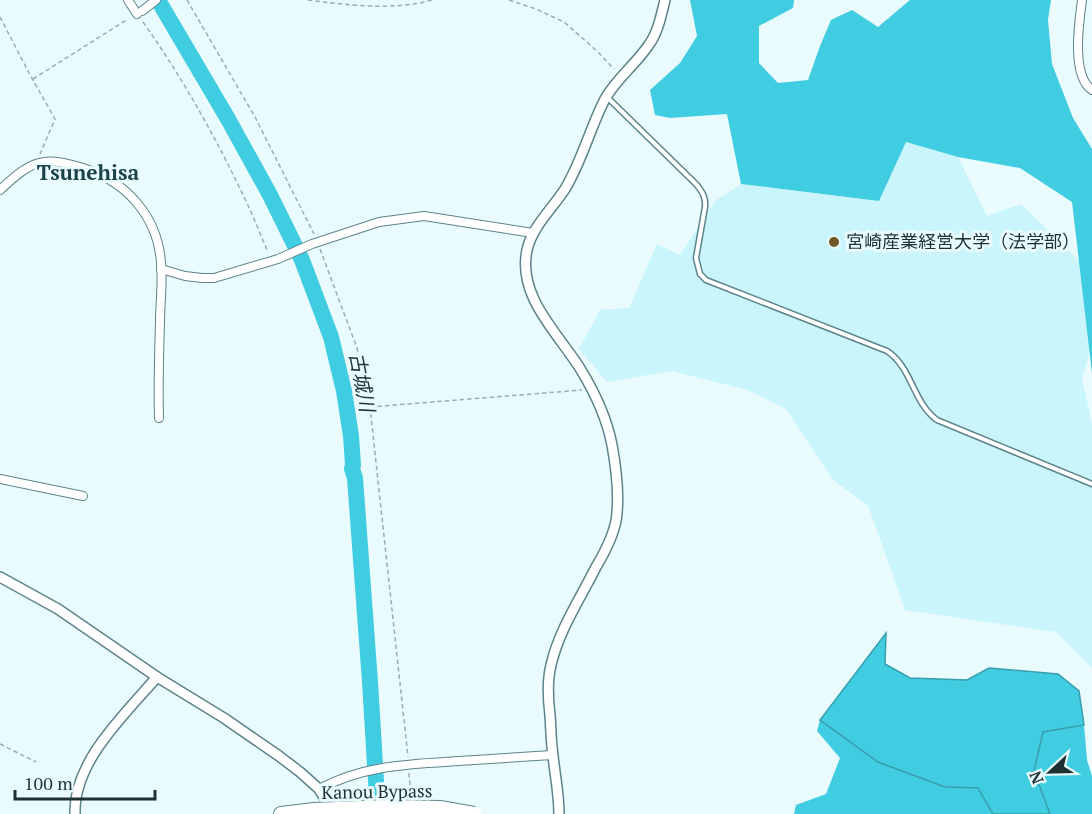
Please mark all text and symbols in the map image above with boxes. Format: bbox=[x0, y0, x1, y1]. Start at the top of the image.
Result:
district label: Tsunehisa bbox=[37, 158, 139, 186]
place label: 宮崎産業経営大学（法学部） bbox=[846, 229, 1080, 253]
marker: 宮崎産業経営大学（法学部） bbox=[827, 235, 841, 249]
water label: 古城川 bbox=[344, 350, 382, 416]
north arrow bbox=[1020, 742, 1080, 802]
scale bar bbox=[15, 763, 154, 801]
text: N bbox=[1024, 768, 1049, 787]
text: 100 m bbox=[24, 771, 73, 795]
street label: Kanou Bypass bbox=[321, 778, 433, 804]

